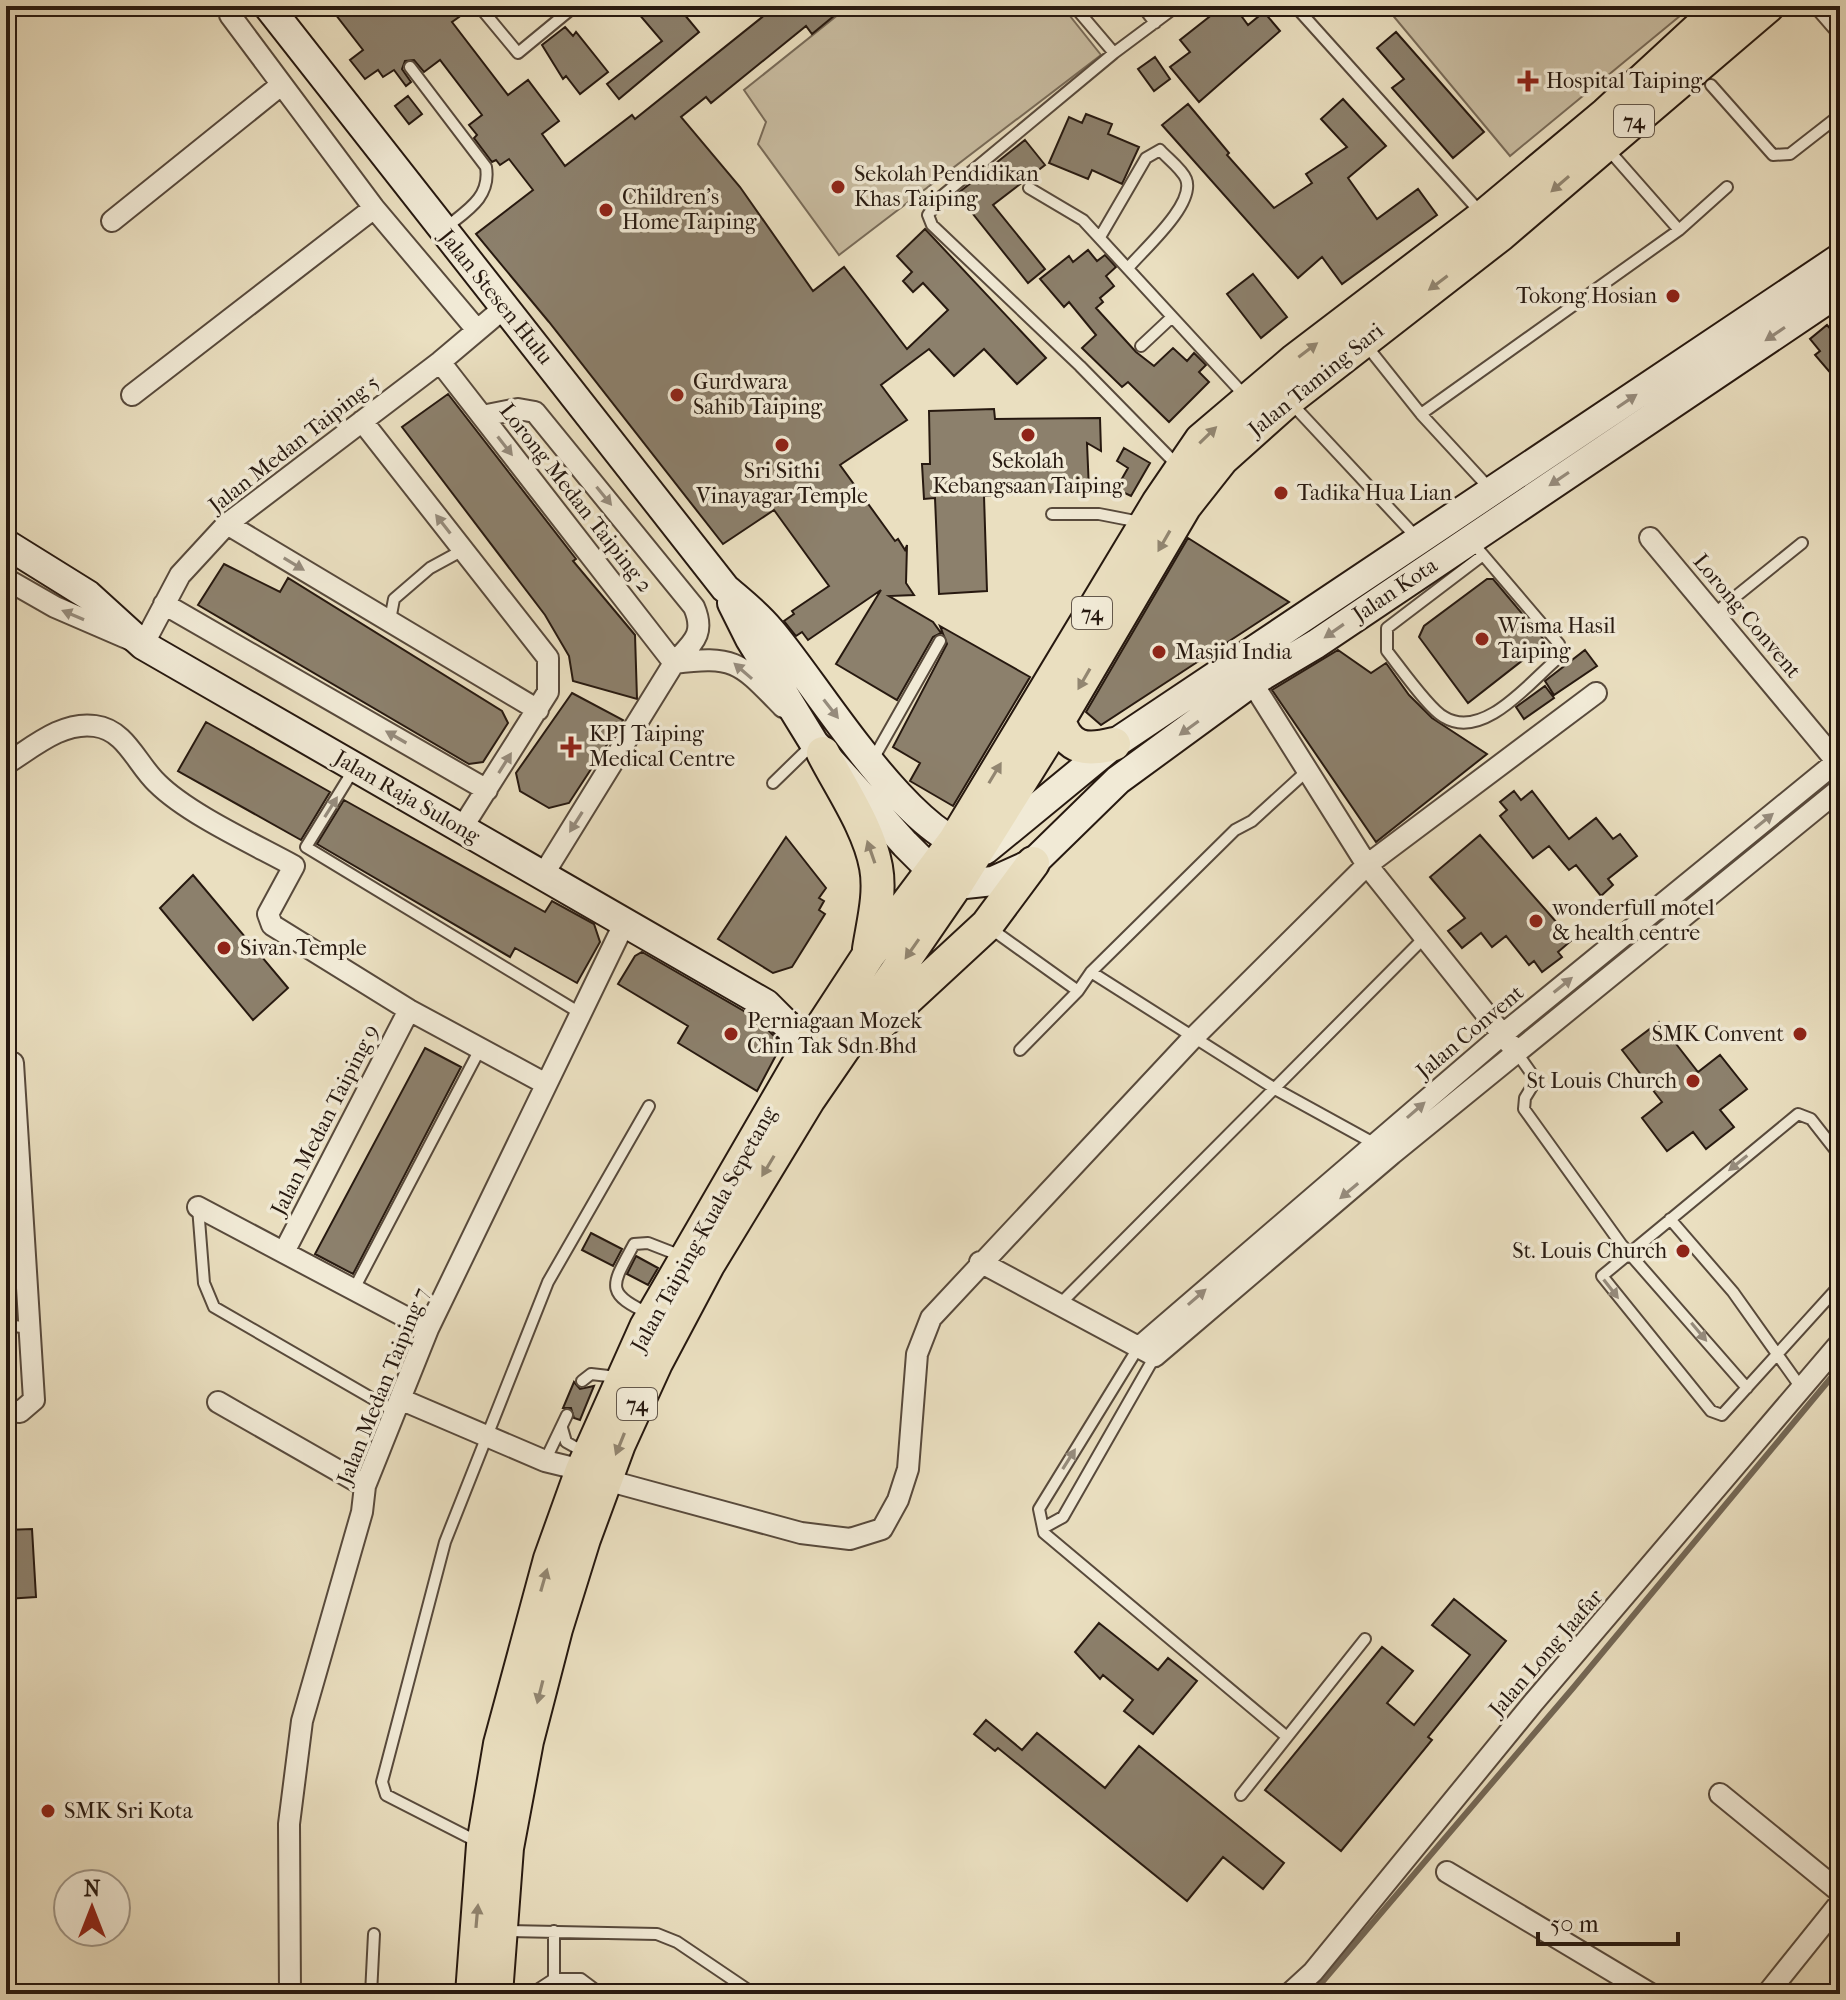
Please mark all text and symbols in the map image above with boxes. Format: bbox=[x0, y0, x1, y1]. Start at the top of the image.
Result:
place label: Hospital Taiping bbox=[1546, 68, 1702, 94]
marker: Hospital Taiping bbox=[1517, 70, 1539, 92]
road number: 74 bbox=[1614, 105, 1654, 137]
place label: Sekolah Pendidikan Khas Taiping bbox=[854, 161, 1039, 212]
one-way arrow bbox=[1550, 175, 1570, 192]
marker: Sekolah Pendidikan Khas Taiping bbox=[829, 178, 847, 196]
place label: Children's Home Taiping bbox=[622, 184, 757, 235]
marker: Children's Home Taiping bbox=[597, 201, 615, 219]
street label: Jalan Stesen Hulu bbox=[432, 223, 559, 370]
one-way arrow bbox=[1428, 274, 1448, 290]
place label: Tokong Hosian bbox=[1516, 283, 1657, 309]
marker: Tokong Hosian bbox=[1664, 287, 1682, 305]
street label: Jalan Taming Sari bbox=[1242, 317, 1389, 444]
one-way arrow bbox=[1765, 326, 1786, 341]
one-way arrow bbox=[1298, 343, 1319, 359]
street label: Jalan Medan Taiping 5 bbox=[202, 369, 384, 520]
place label: Gurdwara Sahib Taiping bbox=[693, 369, 822, 420]
marker: Gurdwara Sahib Taiping bbox=[668, 386, 686, 404]
one-way arrow bbox=[1616, 394, 1637, 409]
street label: Lorong Medan Taiping 2 bbox=[494, 398, 658, 598]
marker: Sekolah Kebangsaan Taiping bbox=[1019, 426, 1037, 444]
one-way arrow bbox=[1198, 426, 1217, 445]
one-way arrow bbox=[496, 436, 513, 456]
marker: Sri Sithi Vinayagar Temple bbox=[773, 436, 791, 454]
place label: Sekolah Kebangsaan Taiping bbox=[932, 448, 1124, 499]
place label: Sri Sithi Vinayagar Temple bbox=[695, 458, 868, 509]
one-way arrow bbox=[1549, 471, 1570, 486]
place label: Tadika Hua Lian bbox=[1297, 480, 1452, 506]
marker: Tadika Hua Lian bbox=[1272, 484, 1290, 502]
one-way arrow bbox=[595, 486, 612, 506]
one-way arrow bbox=[435, 514, 451, 534]
one-way arrow bbox=[1157, 530, 1171, 553]
street label: Lorong Convent bbox=[1688, 549, 1807, 683]
street label: Jalan Kota bbox=[1346, 552, 1443, 629]
one-way arrow bbox=[283, 557, 305, 571]
road number: 74 bbox=[1072, 597, 1112, 629]
one-way arrow bbox=[61, 608, 85, 621]
place label: Wisma Hasil Taiping bbox=[1497, 613, 1616, 664]
one-way arrow bbox=[1324, 623, 1345, 638]
marker: Wisma Hasil Taiping bbox=[1473, 630, 1491, 648]
place label: Masjid India bbox=[1175, 639, 1293, 665]
marker: Masjid India bbox=[1150, 643, 1168, 661]
one-way arrow bbox=[734, 663, 754, 680]
one-way arrow bbox=[1077, 668, 1091, 690]
one-way arrow bbox=[823, 699, 839, 719]
one-way arrow bbox=[1179, 720, 1200, 735]
place label: KPJ Taiping Medical Centre bbox=[589, 721, 735, 772]
one-way arrow bbox=[384, 730, 407, 744]
marker: KPJ Taiping Medical Centre bbox=[560, 736, 582, 758]
street label: Jalan Raja Sulong bbox=[328, 744, 485, 849]
one-way arrow bbox=[497, 752, 511, 774]
one-way arrow bbox=[988, 762, 1002, 784]
one-way arrow bbox=[323, 796, 337, 818]
one-way arrow bbox=[570, 811, 584, 833]
one-way arrow bbox=[1754, 813, 1774, 830]
one-way arrow bbox=[864, 839, 877, 863]
place label: wonderfull motel & health centre bbox=[1551, 895, 1715, 946]
marker: wonderfull motel & health centre bbox=[1527, 912, 1545, 930]
place label: Sivan Temple bbox=[240, 935, 367, 961]
marker: Sivan Temple bbox=[215, 939, 233, 957]
one-way arrow bbox=[905, 939, 920, 960]
one-way arrow bbox=[1553, 977, 1573, 994]
street label: Jalan Convent bbox=[1410, 980, 1529, 1086]
place label: Perniagaan Mozek Chin Tak Sdn Bhd bbox=[747, 1008, 923, 1059]
street label: Jalan Medan Taiping 9 bbox=[265, 1020, 384, 1222]
place label: SMK Convent bbox=[1652, 1021, 1784, 1047]
marker: Perniagaan Mozek Chin Tak Sdn Bhd bbox=[722, 1025, 740, 1043]
marker: SMK Convent bbox=[1791, 1025, 1809, 1043]
place label: St Louis Church bbox=[1526, 1068, 1678, 1094]
marker: St Louis Church bbox=[1684, 1072, 1702, 1090]
street label: Jalan Taiping-Kuala Sepetang bbox=[625, 1101, 783, 1358]
one-way arrow bbox=[1406, 1101, 1425, 1119]
one-way arrow bbox=[761, 1155, 775, 1177]
one-way arrow bbox=[1728, 1155, 1748, 1171]
one-way arrow bbox=[1339, 1182, 1359, 1199]
place label: St. Louis Church bbox=[1512, 1238, 1668, 1264]
marker: St. Louis Church bbox=[1674, 1242, 1692, 1260]
one-way arrow bbox=[1603, 1279, 1619, 1299]
street label: Jalan Medan Taiping 7 bbox=[331, 1284, 434, 1490]
one-way arrow bbox=[1187, 1289, 1207, 1306]
one-way arrow bbox=[1690, 1322, 1707, 1342]
road number: 74 bbox=[617, 1388, 657, 1420]
one-way arrow bbox=[613, 1432, 626, 1456]
one-way arrow bbox=[1062, 1448, 1076, 1470]
one-way arrow bbox=[538, 1567, 550, 1592]
street label: Jalan Long Jaafar bbox=[1482, 1584, 1609, 1724]
one-way arrow bbox=[533, 1679, 545, 1704]
place label: SMK Sri Kota bbox=[64, 1798, 194, 1824]
marker: SMK Sri Kota bbox=[39, 1802, 57, 1820]
north arrow bbox=[52, 1868, 132, 1948]
text: N bbox=[84, 1876, 101, 1902]
scale bar bbox=[1538, 1896, 1678, 1946]
one-way arrow bbox=[470, 1903, 483, 1928]
text: 50 m bbox=[1550, 1910, 1599, 1938]

